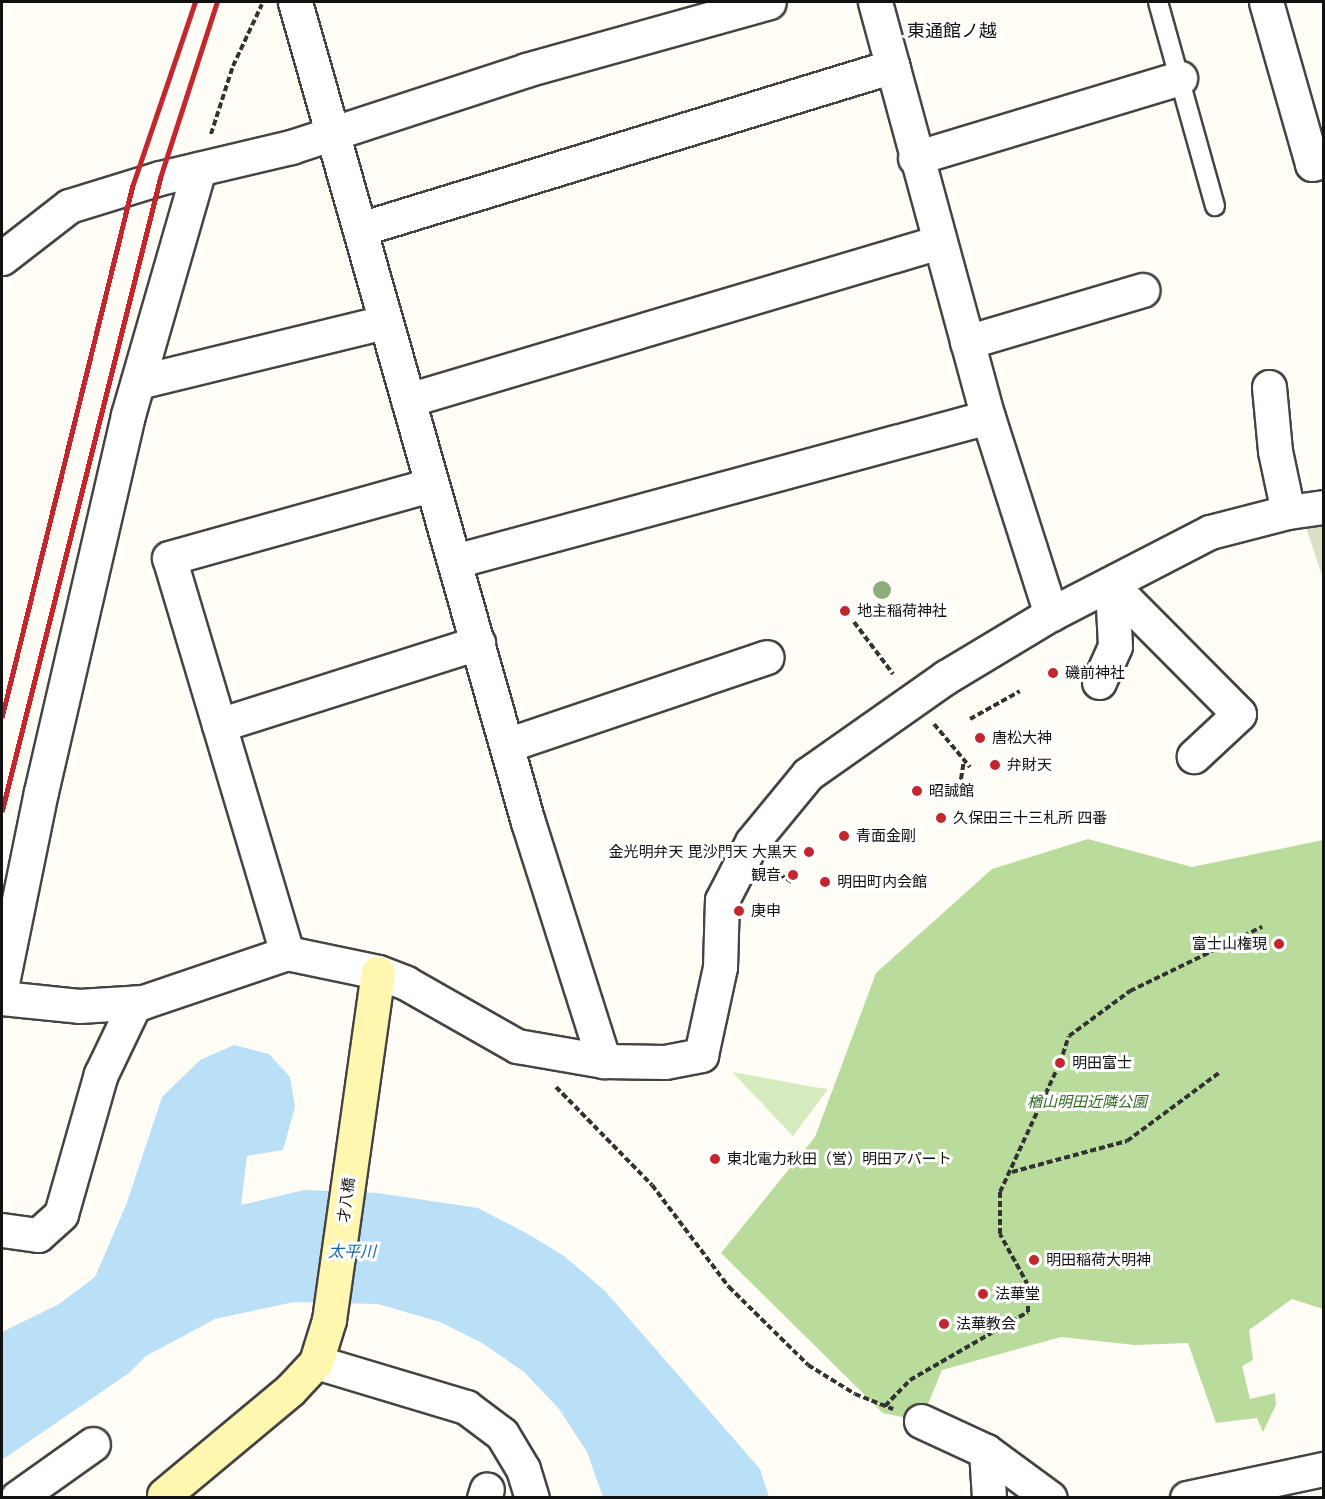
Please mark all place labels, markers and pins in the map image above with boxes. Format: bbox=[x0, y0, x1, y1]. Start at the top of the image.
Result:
place label: 地主稲荷神社 bbox=[857, 602, 947, 620]
marker: 地主稲荷神社 bbox=[838, 604, 852, 618]
place label: 磯前神社 bbox=[1065, 664, 1125, 682]
marker: 磯前神社 bbox=[1046, 666, 1060, 680]
place label: 唐松大神 bbox=[992, 729, 1052, 747]
marker: 唐松大神 bbox=[973, 731, 987, 745]
place label: 弁財天 bbox=[1007, 756, 1052, 774]
marker: 弁財天 bbox=[988, 758, 1002, 772]
place label: 昭誠館 bbox=[929, 782, 974, 800]
marker: 昭誠館 bbox=[910, 784, 924, 798]
place label: 久保田三十三札所 四番 bbox=[953, 809, 1107, 827]
marker: 久保田三十三札所 四番 bbox=[934, 811, 948, 825]
place label: 青面金剛 bbox=[856, 827, 916, 845]
marker: 青面金剛 bbox=[837, 829, 851, 843]
place label: 金光明弁天 毘沙門天 大黒天 bbox=[608, 843, 797, 861]
marker: 金光明弁天 毘沙門天 大黒天 bbox=[802, 845, 816, 859]
place label: 観音 bbox=[751, 866, 781, 884]
marker: 観音 bbox=[786, 868, 800, 882]
place label: 明田町内会館 bbox=[837, 873, 927, 891]
marker: 明田町内会館 bbox=[818, 875, 832, 889]
place label: 庚申 bbox=[751, 902, 781, 920]
marker: 庚申 bbox=[732, 904, 746, 918]
place label: 富士山権現 bbox=[1192, 935, 1267, 953]
marker: 富士山権現 bbox=[1272, 937, 1286, 951]
place label: 明田富士 bbox=[1072, 1054, 1132, 1072]
marker: 明田富士 bbox=[1053, 1056, 1067, 1070]
place label: 東北電力秋田（営）明田アパート bbox=[727, 1150, 952, 1168]
marker: 東北電力秋田（営）明田アパート bbox=[708, 1152, 722, 1166]
place label: 明田稲荷大明神 bbox=[1046, 1251, 1151, 1269]
marker: 明田稲荷大明神 bbox=[1027, 1253, 1041, 1267]
place label: 法華堂 bbox=[995, 1285, 1040, 1303]
marker: 法華堂 bbox=[976, 1287, 990, 1301]
place label: 法華教会 bbox=[956, 1315, 1016, 1333]
marker: 法華教会 bbox=[937, 1317, 951, 1331]

